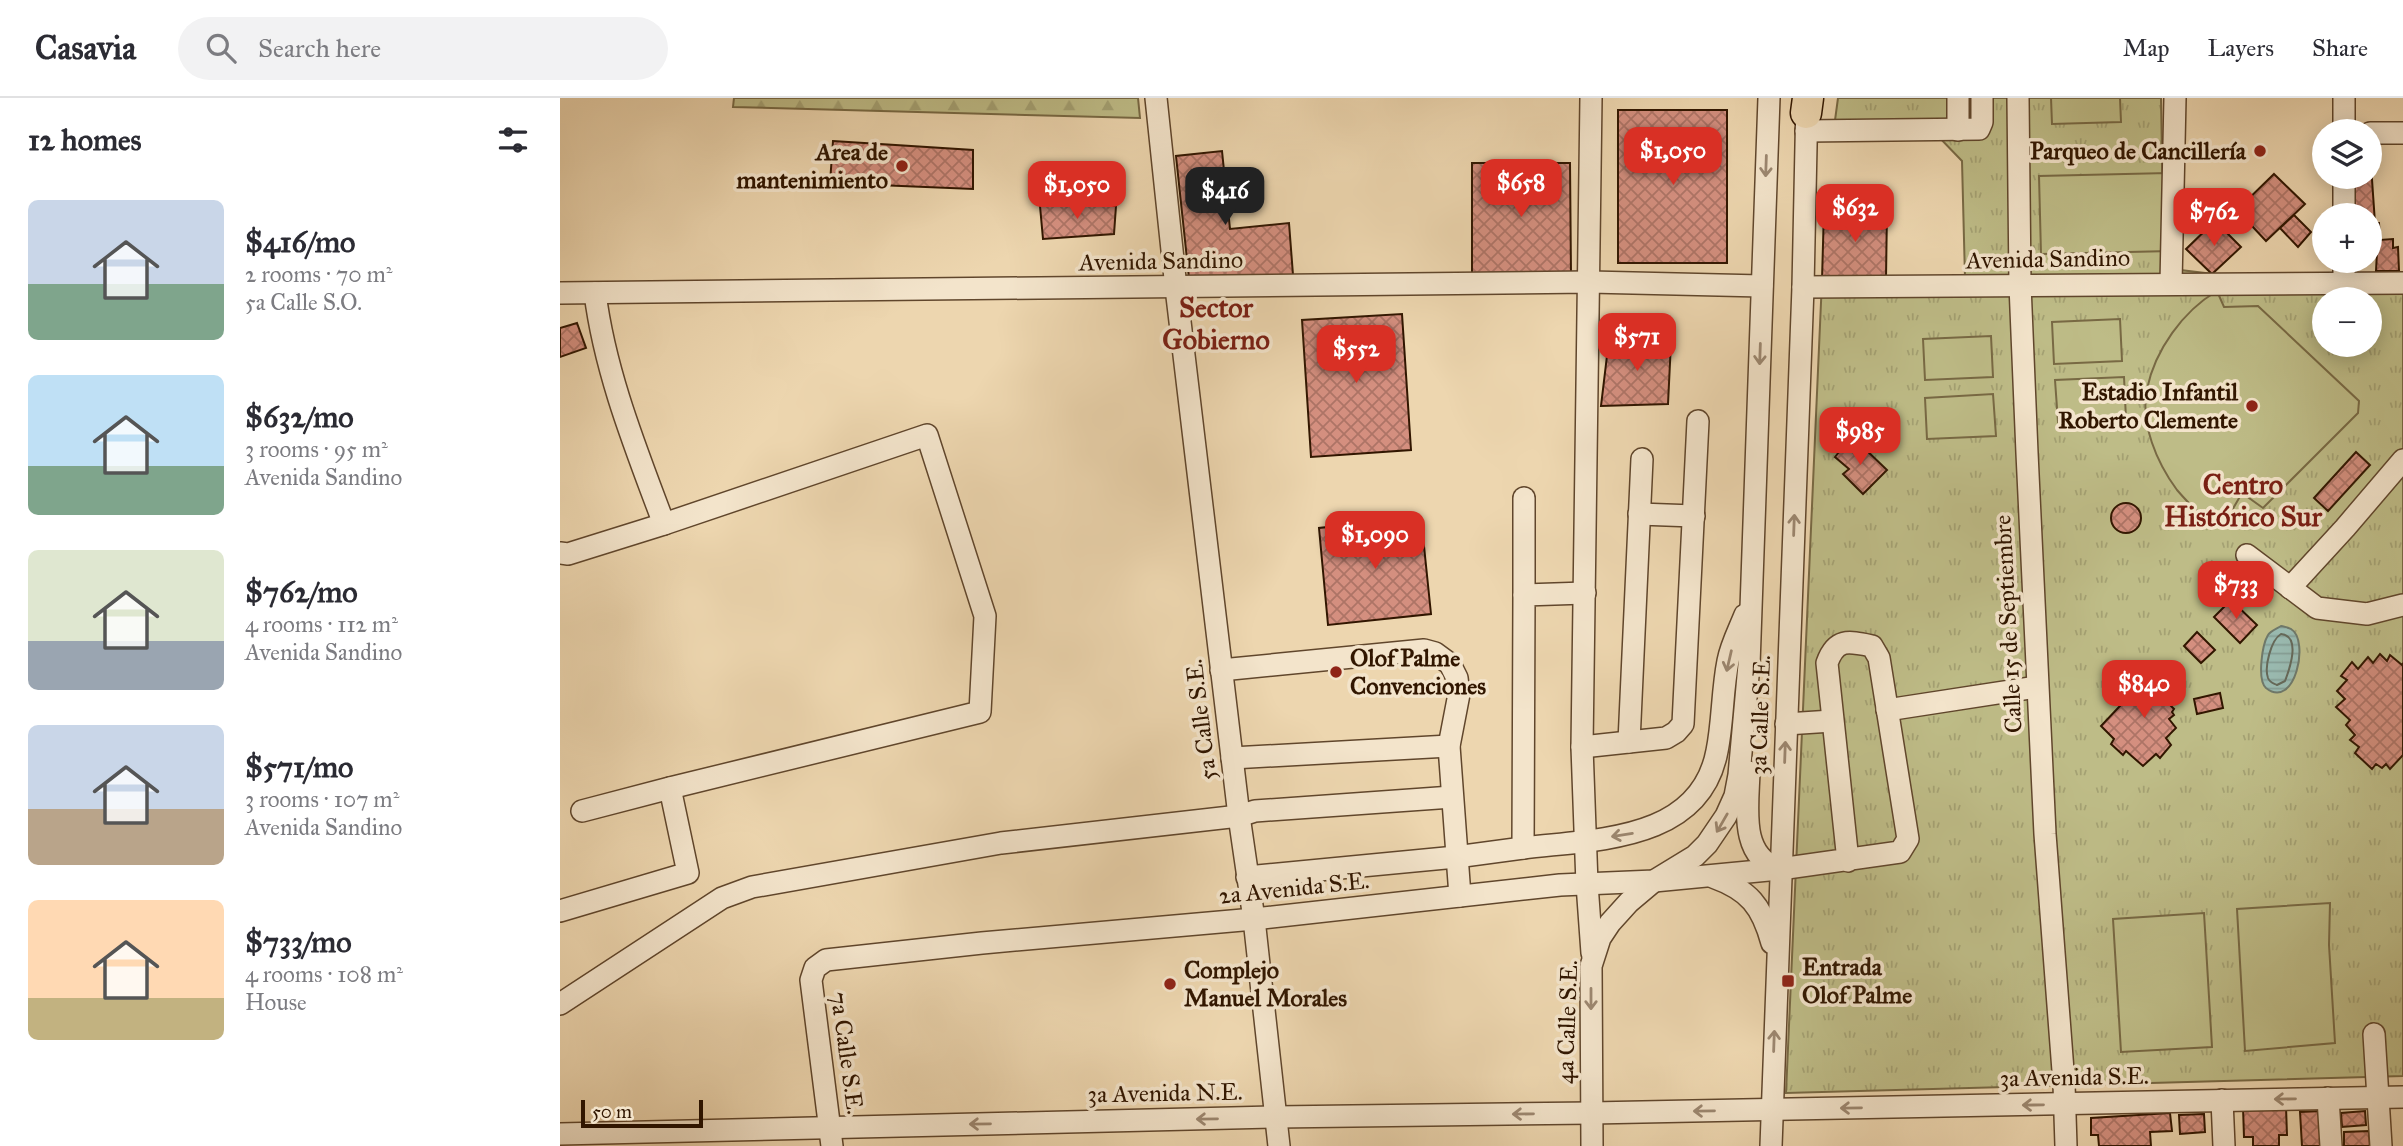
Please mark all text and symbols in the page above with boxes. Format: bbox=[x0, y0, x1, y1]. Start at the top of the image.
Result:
search box bbox=[178, 17, 668, 80]
text: Casavia bbox=[35, 28, 136, 68]
icon: search bbox=[202, 29, 240, 67]
text: Search here bbox=[258, 32, 381, 64]
text: Map bbox=[2123, 33, 2170, 63]
text: Layers bbox=[2208, 33, 2274, 63]
text: Share bbox=[2312, 33, 2368, 63]
map controls bbox=[2312, 119, 2382, 357]
button: layers bbox=[2312, 119, 2382, 189]
icon: filters bbox=[494, 121, 532, 159]
text: 12 homes bbox=[28, 122, 141, 158]
pin: $1,050 bbox=[1616, 127, 1730, 187]
text: $1,050 bbox=[1640, 136, 1706, 164]
place label: Parqueo de Cancillería bbox=[2030, 136, 2247, 166]
place label: Area de mantenimiento bbox=[735, 137, 888, 195]
marker: Parqueo de Cancillería bbox=[2252, 143, 2268, 159]
one-way arrow bbox=[1760, 154, 1773, 177]
marker: Area de mantenimiento bbox=[894, 158, 910, 174]
pin: $658 bbox=[1480, 159, 1562, 219]
pin: $1,050 bbox=[1020, 162, 1134, 221]
pin: $416 bbox=[1184, 167, 1266, 227]
text: $658 bbox=[1497, 168, 1545, 196]
text: $1,050 bbox=[1044, 170, 1110, 198]
text: $416 bbox=[1201, 176, 1249, 204]
pin: $632 bbox=[1814, 184, 1896, 244]
pin: $762 bbox=[2173, 188, 2255, 248]
text: $632 bbox=[1832, 193, 1878, 221]
text: $762 bbox=[2189, 197, 2239, 225]
button: + bbox=[2312, 203, 2382, 273]
text: $416/mo bbox=[245, 224, 355, 260]
icon: home bbox=[84, 228, 168, 312]
street label: Avenida Sandino bbox=[1965, 243, 2130, 275]
street label: Avenida Sandino bbox=[1078, 245, 1243, 277]
text: 2 rooms · 70 m² bbox=[245, 260, 393, 288]
button: − bbox=[2312, 287, 2382, 357]
text: 5a Calle S.O. bbox=[245, 288, 362, 316]
district label: Sector Gobierno bbox=[1162, 290, 1270, 357]
pin: $571 bbox=[1596, 314, 1678, 373]
text: $571 bbox=[1614, 322, 1660, 350]
pin: $552 bbox=[1315, 326, 1397, 385]
text: $552 bbox=[1333, 334, 1379, 362]
one-way arrow bbox=[1753, 343, 1766, 366]
place label: Estadio Infantil Roberto Clemente bbox=[2058, 377, 2239, 435]
marker: Estadio Infantil Roberto Clemente bbox=[2244, 398, 2260, 414]
text: $632/mo bbox=[245, 399, 354, 435]
icon: home bbox=[84, 403, 168, 487]
pin: $985 bbox=[1819, 408, 1901, 467]
text: $985 bbox=[1835, 416, 1885, 444]
text: 3 rooms · 95 m² bbox=[245, 435, 388, 463]
text: Avenida Sandino bbox=[245, 463, 402, 491]
district label: Centro Histórico Sur bbox=[2164, 467, 2323, 534]
pin: $1,090 bbox=[1318, 512, 1432, 571]
one-way arrow bbox=[1787, 514, 1800, 537]
street label: Calle 15 de Septiembre bbox=[1987, 514, 2029, 734]
text: $1,090 bbox=[1341, 520, 1409, 548]
pin: $733 bbox=[2195, 561, 2277, 621]
text: $733 bbox=[2214, 570, 2258, 598]
text: $762/mo bbox=[245, 574, 358, 610]
icon: home bbox=[84, 578, 168, 662]
text: 4 rooms · 112 m² bbox=[245, 610, 398, 638]
text: Avenida Sandino bbox=[245, 638, 402, 666]
place label: Olof Palme Convenciones bbox=[1350, 643, 1486, 701]
one-way arrow bbox=[1722, 649, 1735, 672]
street label: 3a Calle S.E. bbox=[1743, 654, 1777, 776]
street label: 5a Calle S.E. bbox=[1179, 658, 1223, 782]
pin: $840 bbox=[2103, 660, 2185, 720]
marker: Olof Palme Convenciones bbox=[1328, 664, 1344, 680]
text: $840 bbox=[2118, 669, 2170, 697]
one-way arrow bbox=[1778, 741, 1791, 764]
text: $571/mo bbox=[245, 749, 353, 785]
icon: home bbox=[84, 753, 168, 837]
text: 3 rooms · 107 m² bbox=[245, 785, 399, 813]
one-way arrow bbox=[1715, 812, 1729, 832]
text: Avenida Sandino bbox=[245, 813, 402, 841]
one-way arrow bbox=[1611, 828, 1634, 841]
street label: 2a Avenida S.E. bbox=[1217, 865, 1371, 911]
text: $733/mo bbox=[245, 924, 352, 960]
icon: home bbox=[84, 928, 168, 1012]
place label: Entrada Olof Palme bbox=[1802, 952, 1912, 1010]
place label: Complejo Manuel Morales bbox=[1184, 955, 1347, 1013]
street label: 4a Calle S.E. bbox=[1550, 959, 1584, 1085]
text: 4 rooms · 108 m² bbox=[245, 960, 403, 988]
marker: Entrada Olof Palme bbox=[1780, 973, 1796, 989]
marker: Complejo Manuel Morales bbox=[1162, 976, 1178, 992]
one-way arrow bbox=[1584, 987, 1598, 1010]
text: House bbox=[245, 988, 307, 1016]
street label: 7a Calle S.E. bbox=[824, 990, 870, 1116]
one-way arrow bbox=[1768, 1030, 1781, 1053]
street label: 3a Avenida S.E. bbox=[1999, 1061, 2149, 1093]
street label: 3a Avenida N.E. bbox=[1087, 1077, 1243, 1109]
one-way arrow bbox=[2274, 1092, 2297, 1106]
scale bar bbox=[581, 1097, 704, 1129]
one-way arrow bbox=[2022, 1098, 2045, 1112]
text: 50 m bbox=[592, 1100, 632, 1123]
one-way arrow bbox=[1840, 1101, 1863, 1115]
one-way arrow bbox=[1692, 1104, 1715, 1118]
one-way arrow bbox=[1512, 1107, 1535, 1121]
one-way arrow bbox=[1196, 1112, 1219, 1125]
one-way arrow bbox=[969, 1117, 992, 1131]

